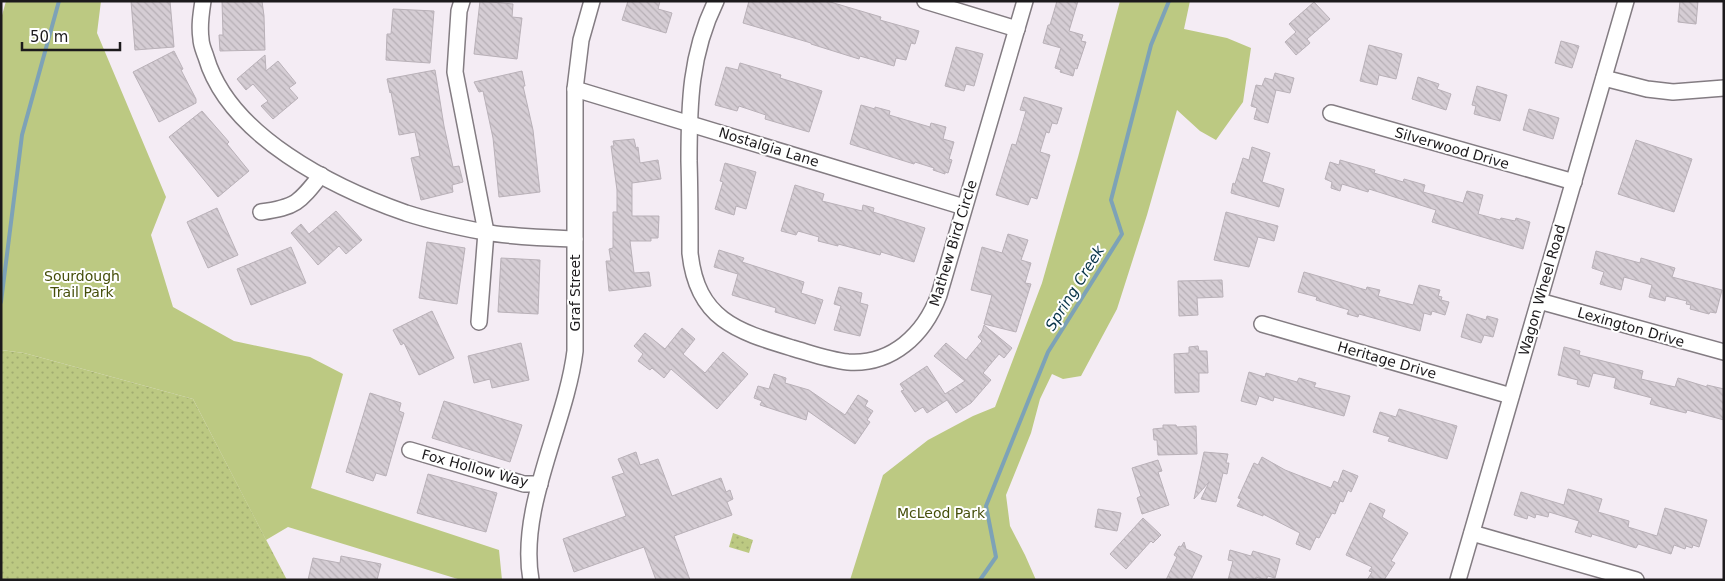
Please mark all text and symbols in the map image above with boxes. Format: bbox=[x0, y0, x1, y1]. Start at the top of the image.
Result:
scale bar bbox=[22, 20, 120, 52]
text: 50 m bbox=[30, 28, 68, 46]
street label: Nostalgia Lane bbox=[717, 124, 821, 170]
street label: Silverwood Drive bbox=[1393, 124, 1511, 172]
street label: Mathew Bird Circle bbox=[926, 178, 980, 308]
street label: Wagon Wheel Road bbox=[1516, 223, 1568, 357]
water label: Spring Creek bbox=[1042, 241, 1109, 334]
street label: Graf Street bbox=[567, 254, 583, 332]
park label: Sourdough Trail Park bbox=[44, 268, 120, 300]
street label: Lexington Drive bbox=[1576, 304, 1686, 350]
street label: Heritage Drive bbox=[1336, 338, 1438, 382]
street label: Fox Hollow Way bbox=[420, 446, 530, 490]
park label: McLeod Park bbox=[897, 505, 986, 521]

